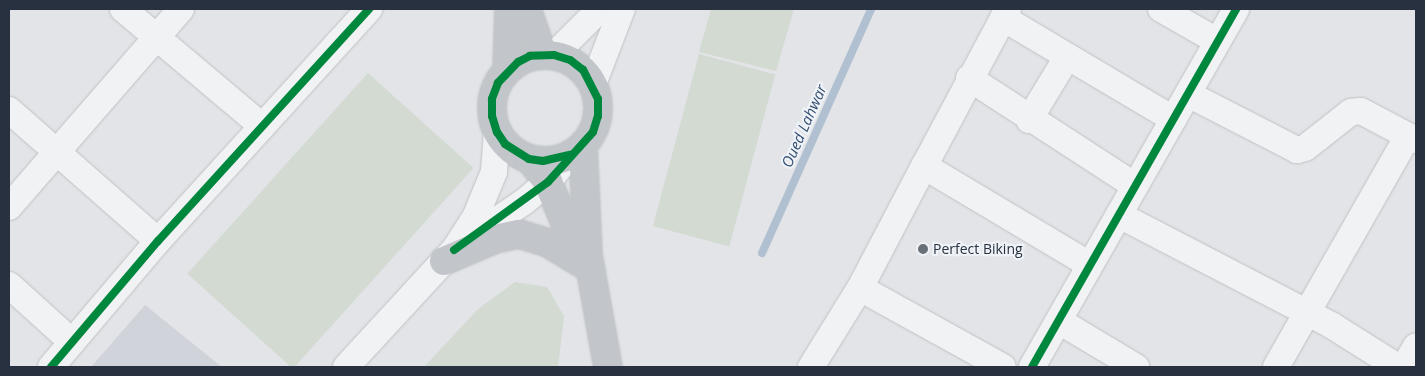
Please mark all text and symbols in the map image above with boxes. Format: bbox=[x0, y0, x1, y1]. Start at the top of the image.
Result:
water label: Oued Lahwar bbox=[778, 82, 830, 170]
place label: Perfect Biking bbox=[933, 241, 1023, 257]
marker: Perfect Biking bbox=[917, 243, 929, 255]

